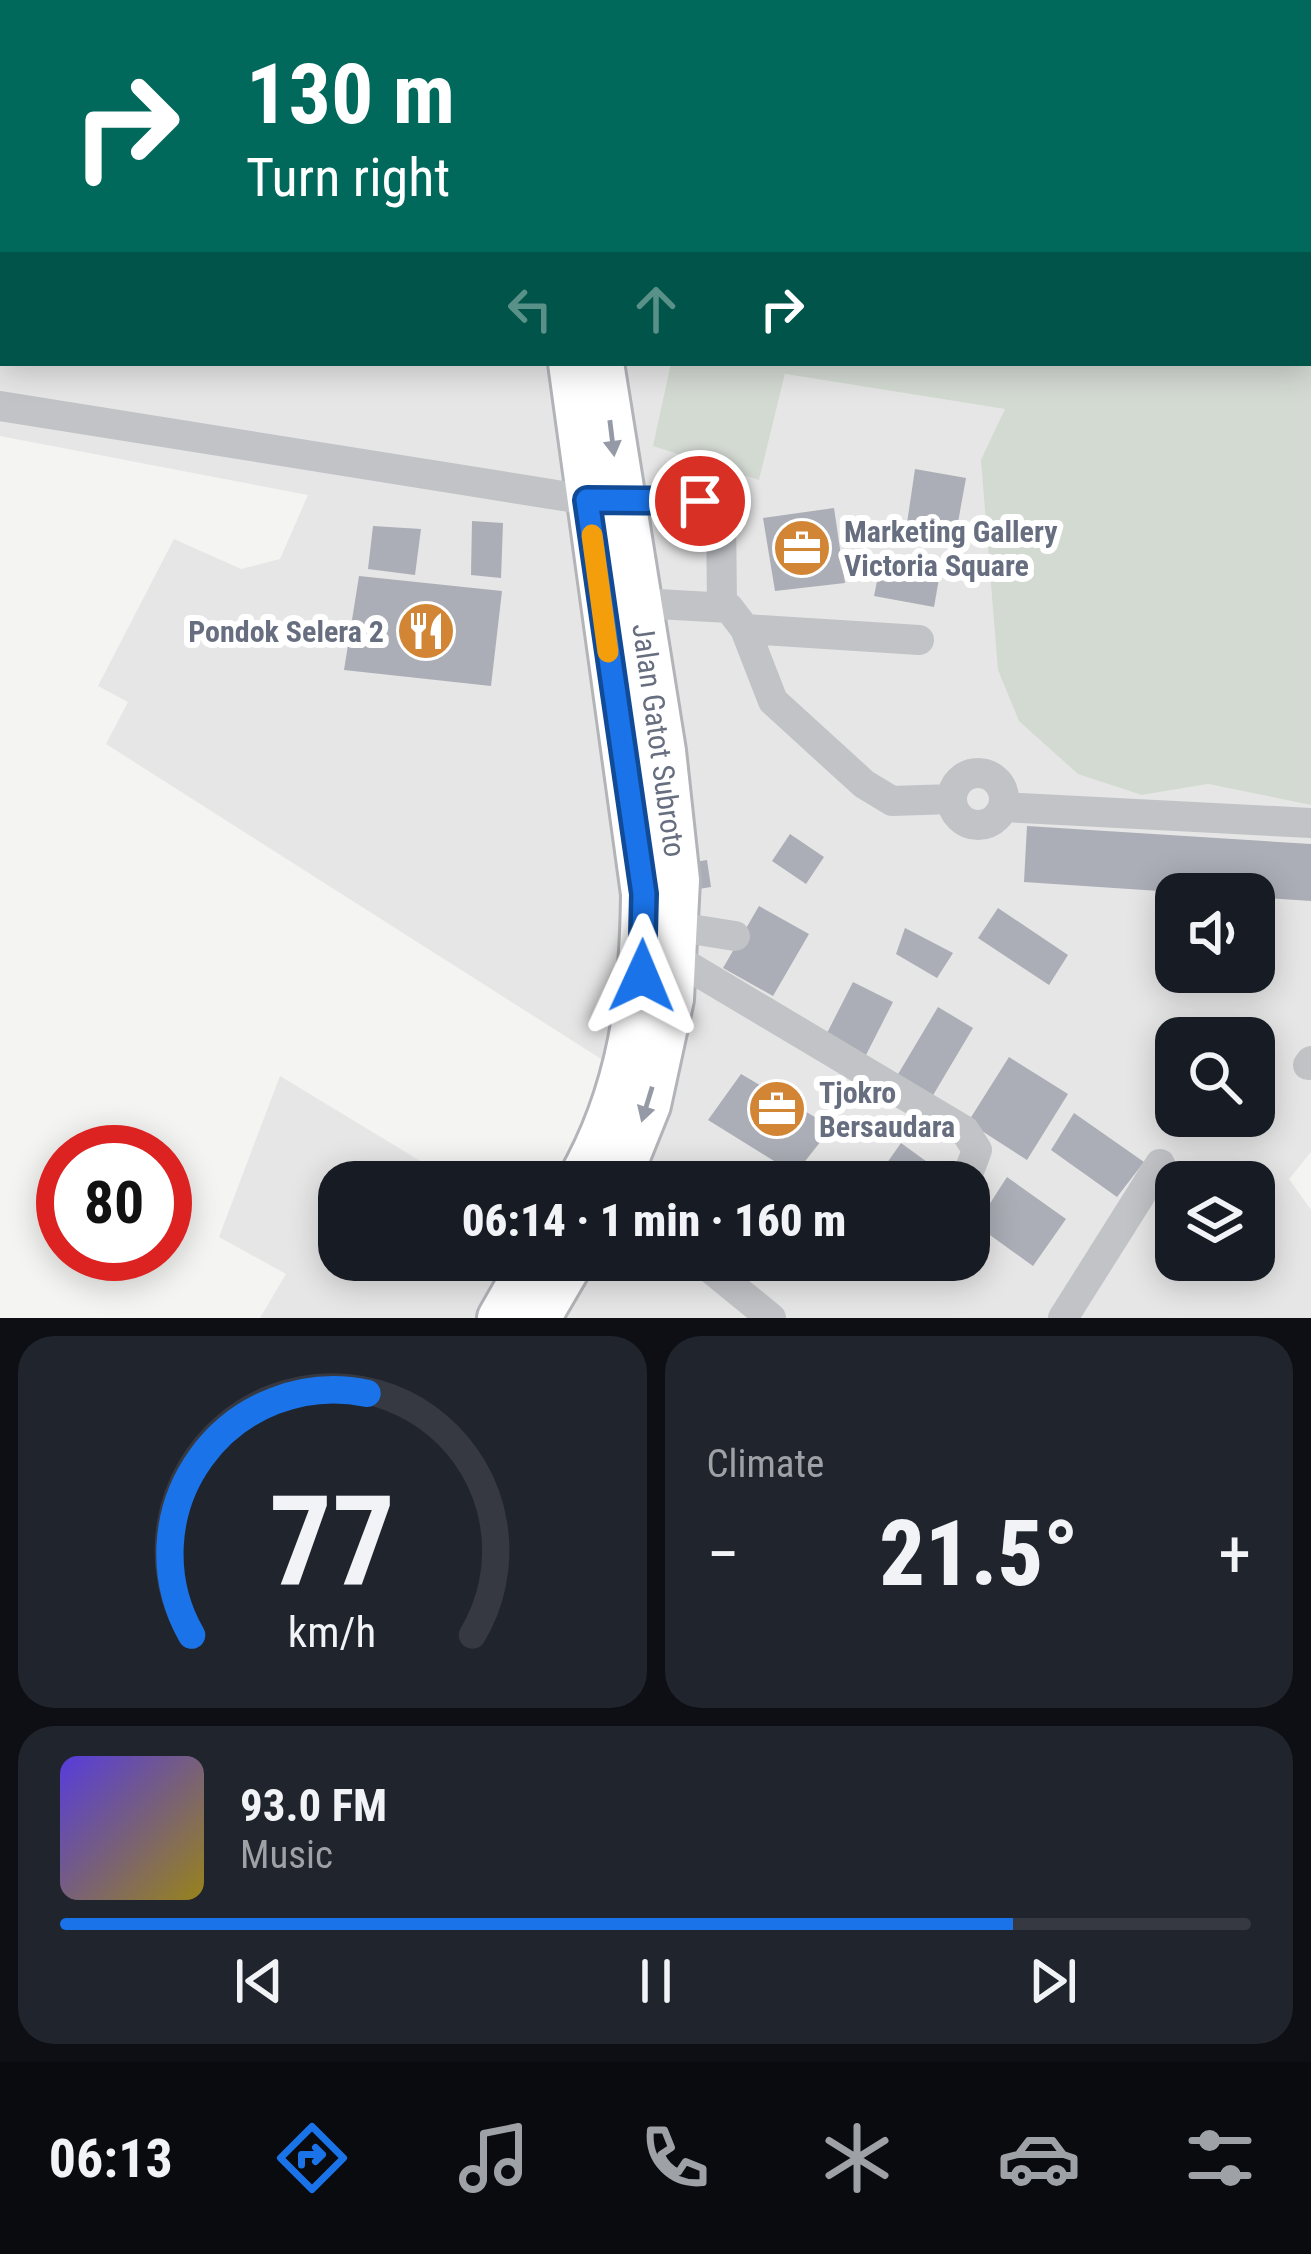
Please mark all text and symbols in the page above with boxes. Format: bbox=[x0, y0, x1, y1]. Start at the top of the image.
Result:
text: 130 m bbox=[246, 45, 455, 144]
icon: right bbox=[48, 48, 204, 204]
text: Turn right bbox=[246, 146, 450, 209]
icon: left bbox=[497, 276, 563, 342]
icon: ahead bbox=[623, 276, 689, 342]
icon: right bbox=[749, 276, 815, 342]
one-way arrow bbox=[602, 420, 621, 458]
pin bbox=[649, 450, 751, 552]
icon: arrive bbox=[667, 468, 733, 534]
place label: Marketing Gallery Victoria Square bbox=[844, 514, 1058, 583]
office icon: Marketing Gallery Victoria Square bbox=[771, 517, 833, 579]
restaurant icon: Pondok Selera 2 bbox=[395, 600, 457, 662]
place label: Pondok Selera 2 bbox=[188, 614, 384, 649]
street label: Jalan Gatot Subroto bbox=[625, 621, 693, 859]
map controls bbox=[1155, 873, 1275, 1281]
button: sound bbox=[1155, 873, 1275, 993]
position arrow bbox=[579, 913, 705, 1039]
button: search bbox=[1155, 1017, 1275, 1137]
place label: Tjokro Bersaudara bbox=[819, 1075, 955, 1144]
office icon: Tjokro Bersaudara bbox=[746, 1078, 808, 1140]
one-way arrow bbox=[637, 1086, 656, 1123]
speed limit sign: 80 bbox=[36, 1125, 192, 1281]
button: layers bbox=[1155, 1161, 1275, 1281]
text: 06:14 · 1 min · 160 m bbox=[462, 1194, 846, 1247]
text: Climate bbox=[707, 1441, 824, 1487]
text: 77 bbox=[269, 1468, 395, 1614]
text: 21.5° bbox=[879, 1502, 1079, 1607]
text: − bbox=[707, 1516, 740, 1593]
text: + bbox=[1218, 1516, 1251, 1593]
text: km/h bbox=[288, 1607, 376, 1657]
text: 93.0 FM bbox=[240, 1779, 387, 1832]
text: Music bbox=[240, 1832, 333, 1878]
icon: previous bbox=[226, 1948, 292, 2014]
icon: pause bbox=[623, 1948, 689, 2014]
icon: next bbox=[1020, 1948, 1086, 2014]
icon: directions bbox=[270, 2116, 354, 2200]
icon: music bbox=[452, 2116, 536, 2200]
icon: phone bbox=[633, 2116, 717, 2200]
icon: climate bbox=[815, 2116, 899, 2200]
icon: car bbox=[997, 2116, 1081, 2200]
icon: filters bbox=[1178, 2116, 1262, 2200]
text: 06:13 bbox=[49, 2127, 173, 2190]

